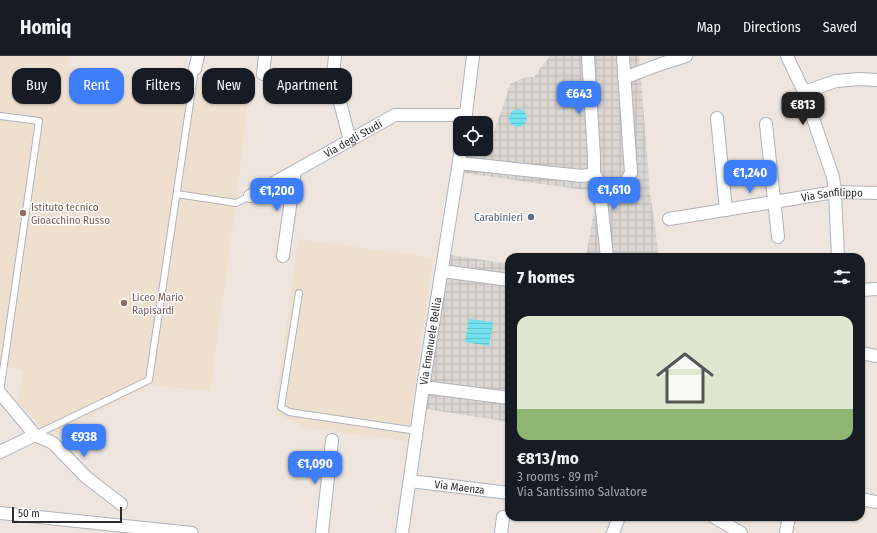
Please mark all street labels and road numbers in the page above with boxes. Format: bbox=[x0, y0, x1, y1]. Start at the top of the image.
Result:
street label: Via degli Studi bbox=[322, 117, 385, 160]
street label: Via Sanfilippo bbox=[800, 186, 863, 204]
street label: Via Emanuele Bellia bbox=[417, 296, 444, 386]
street label: Via Maenza bbox=[434, 478, 485, 497]

